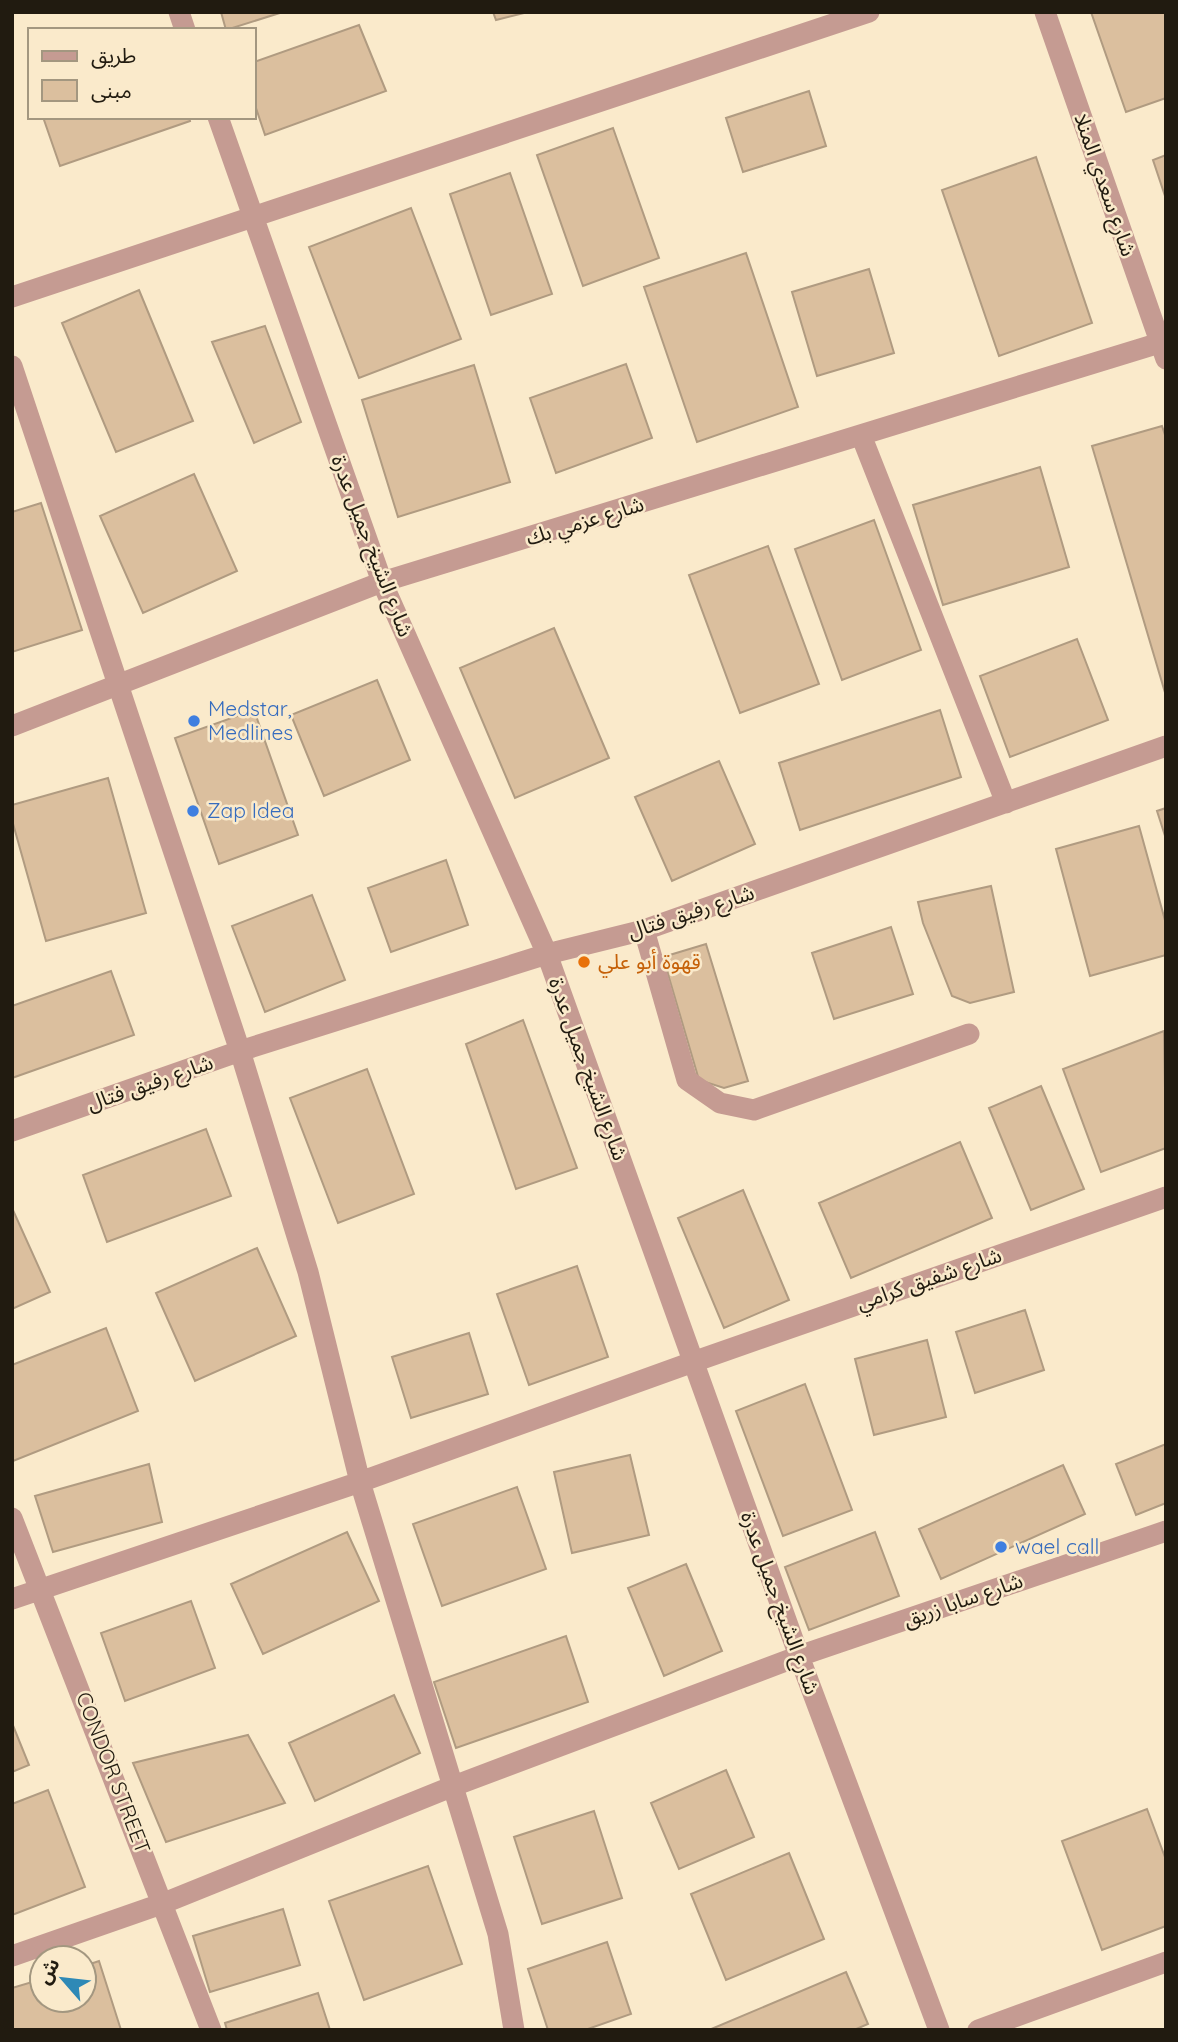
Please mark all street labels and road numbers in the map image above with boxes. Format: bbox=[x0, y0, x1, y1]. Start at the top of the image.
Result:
street label: شارع سعدي المنلا bbox=[1066, 110, 1143, 261]
street label: شارع الشيخ جميل عدرة bbox=[323, 451, 420, 641]
street label: شارع عزمي بك bbox=[523, 490, 648, 554]
street label: شارع رفيق فتال bbox=[624, 878, 758, 947]
street label: شارع الشيخ جميل عدرة bbox=[541, 974, 634, 1165]
street label: شارع رفيق فتال bbox=[83, 1048, 217, 1119]
street label: شارع شفيق كرامي bbox=[853, 1241, 1006, 1319]
street label: شارع الشيخ جميل عدرة bbox=[733, 1508, 826, 1699]
street label: شارع سابا زريق bbox=[899, 1566, 1027, 1634]
street label: CONDOR STREET bbox=[71, 1688, 157, 1857]

